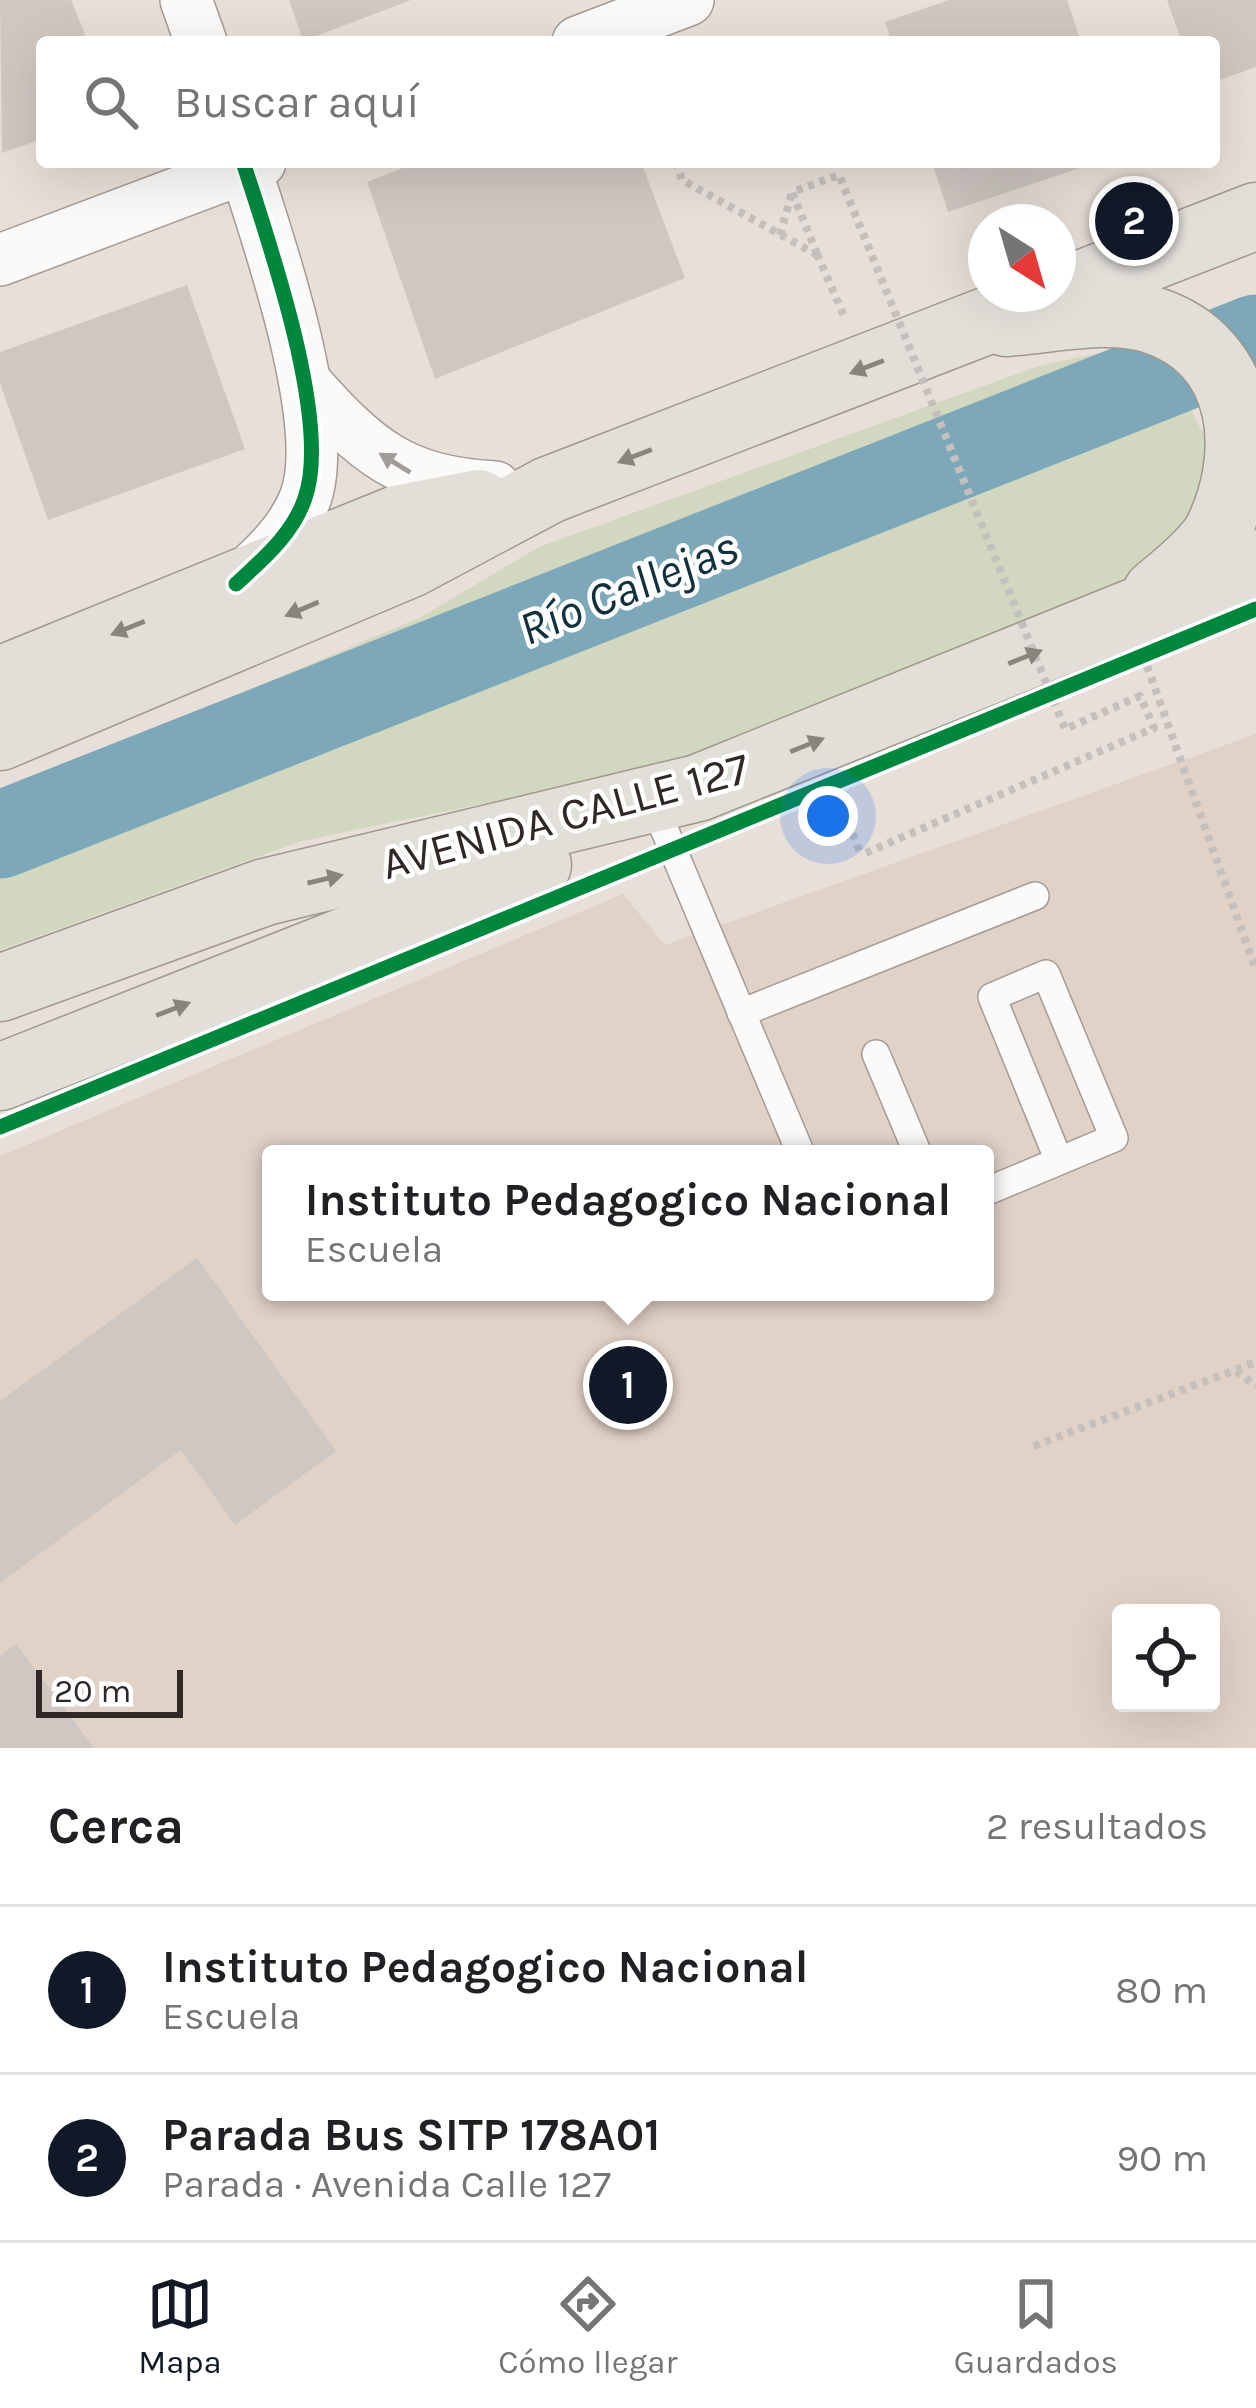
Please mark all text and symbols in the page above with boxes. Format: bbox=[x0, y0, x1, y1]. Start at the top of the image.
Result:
search box bbox=[36, 36, 1220, 168]
icon: search bbox=[78, 69, 144, 135]
text: Buscar aquí bbox=[174, 76, 420, 128]
pin: 2 bbox=[1095, 176, 1173, 266]
north arrow bbox=[968, 204, 1076, 312]
one-way arrow bbox=[849, 358, 885, 377]
one-way arrow bbox=[617, 448, 653, 467]
one-way arrow bbox=[379, 453, 412, 475]
water label: Río Callejas bbox=[511, 519, 746, 658]
one-way arrow bbox=[285, 600, 320, 620]
one-way arrow bbox=[109, 619, 145, 638]
one-way arrow bbox=[1007, 647, 1043, 666]
one-way arrow bbox=[789, 735, 825, 754]
street label: AVENIDA CALLE 127 bbox=[376, 742, 755, 890]
your location bbox=[798, 786, 858, 846]
one-way arrow bbox=[307, 868, 345, 887]
one-way arrow bbox=[155, 999, 191, 1018]
popup bbox=[262, 1145, 994, 1301]
text: Instituto Pedagogico Nacional bbox=[305, 1174, 951, 1226]
text: Escuela bbox=[305, 1226, 443, 1272]
pin: 1 bbox=[589, 1340, 667, 1430]
map controls bbox=[1112, 1604, 1220, 1712]
button: locate bbox=[1112, 1604, 1220, 1712]
scale bar bbox=[36, 1664, 183, 1717]
text: 20 m bbox=[54, 1672, 131, 1710]
text: Cerca bbox=[48, 1796, 184, 1856]
text: 2 resultados bbox=[986, 1803, 1208, 1849]
text: Instituto Pedagogico Nacional bbox=[162, 1941, 809, 1993]
text: 1 bbox=[80, 1967, 94, 2013]
text: 80 m bbox=[1115, 1967, 1208, 2013]
text: Escuela bbox=[162, 1993, 301, 2039]
text: Parada Bus SITP 178A01 bbox=[162, 2109, 660, 2161]
text: 2 bbox=[75, 2135, 99, 2181]
text: 90 m bbox=[1116, 2135, 1208, 2181]
text: Parada · Avenida Calle 127 bbox=[162, 2161, 611, 2207]
tab: Mapa bbox=[138, 2271, 222, 2381]
tab: Cómo llegar bbox=[498, 2271, 677, 2381]
tab: Guardados bbox=[954, 2271, 1118, 2381]

